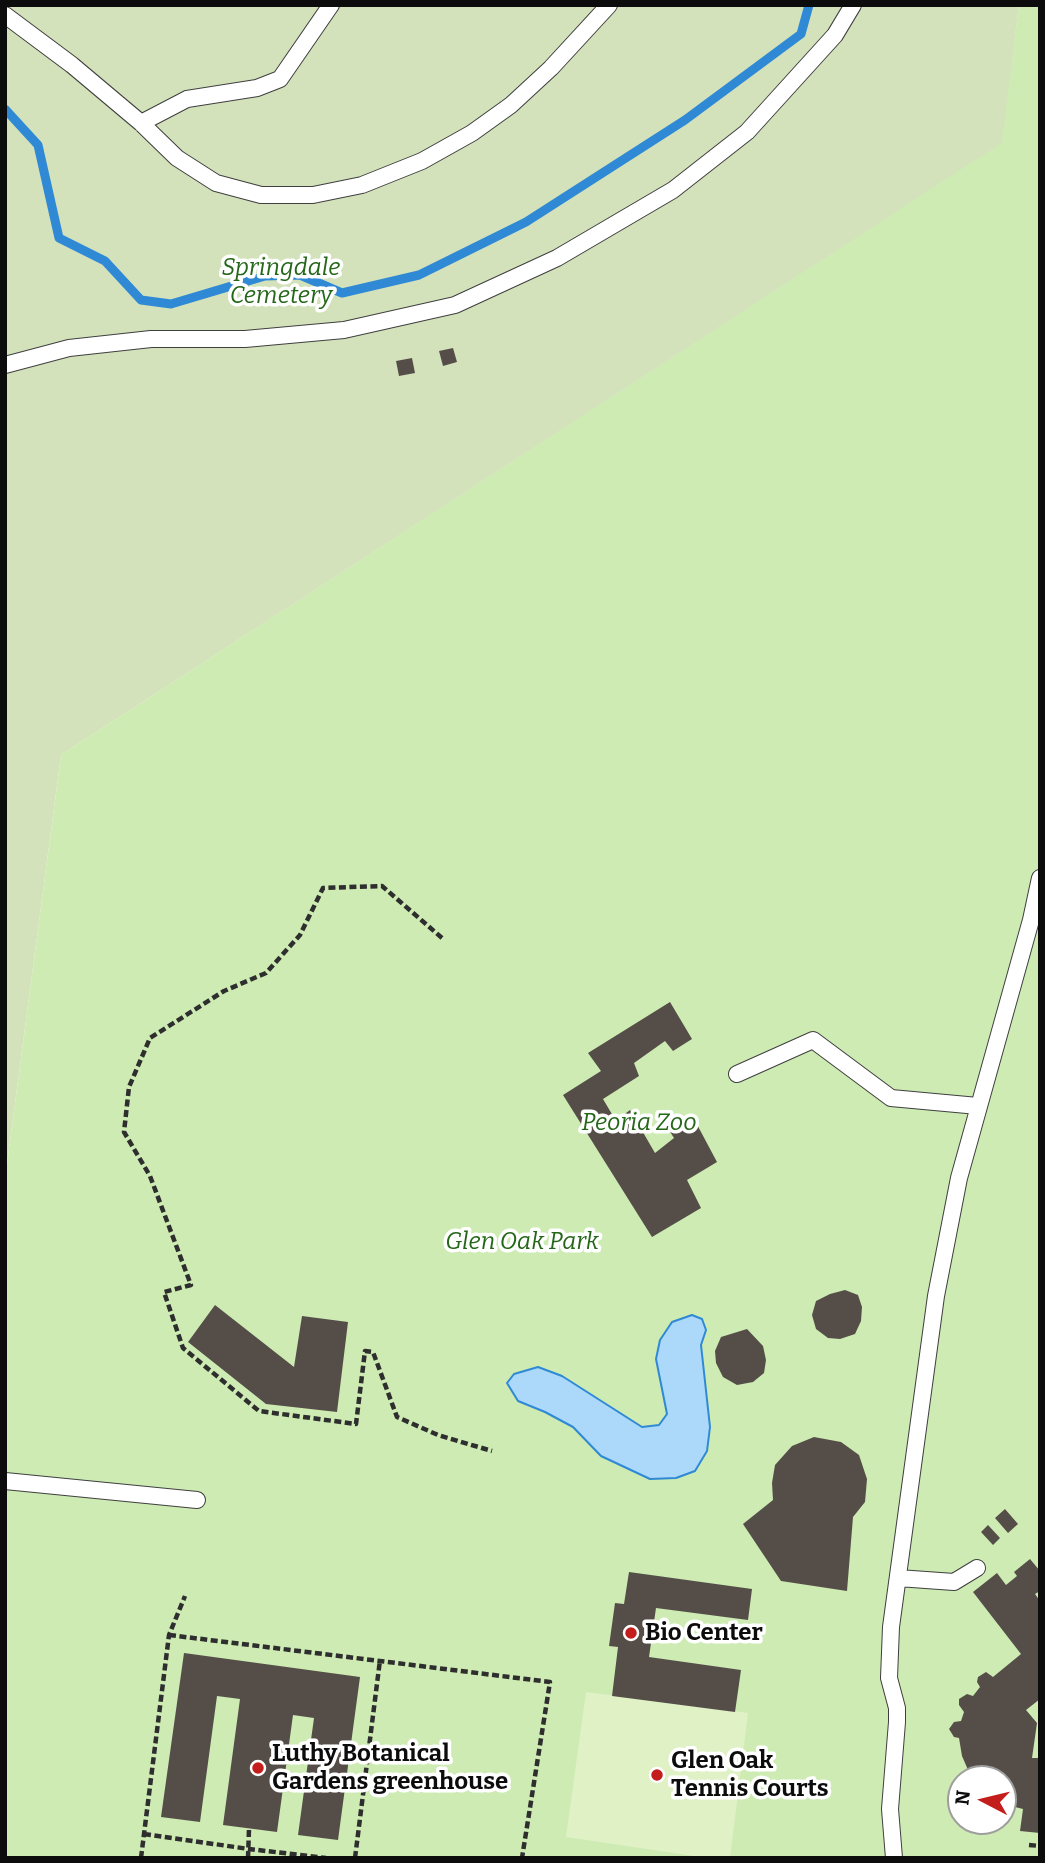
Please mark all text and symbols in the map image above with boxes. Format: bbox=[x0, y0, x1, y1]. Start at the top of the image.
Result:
park label: Springdale Cemetery bbox=[222, 254, 340, 310]
park label: Peoria Zoo bbox=[581, 1109, 697, 1137]
park label: Glen Oak Park bbox=[445, 1228, 599, 1256]
place label: Bio Center bbox=[645, 1619, 763, 1647]
marker: Bio Center bbox=[623, 1625, 639, 1641]
place label: Luthy Botanical Gardens greenhouse bbox=[272, 1740, 508, 1796]
place label: Glen Oak Tennis Courts bbox=[671, 1747, 829, 1803]
marker: Luthy Botanical Gardens greenhouse bbox=[250, 1760, 266, 1776]
north arrow bbox=[947, 1765, 1017, 1835]
marker: Glen Oak Tennis Courts bbox=[649, 1767, 665, 1783]
text: N bbox=[950, 1789, 975, 1806]

